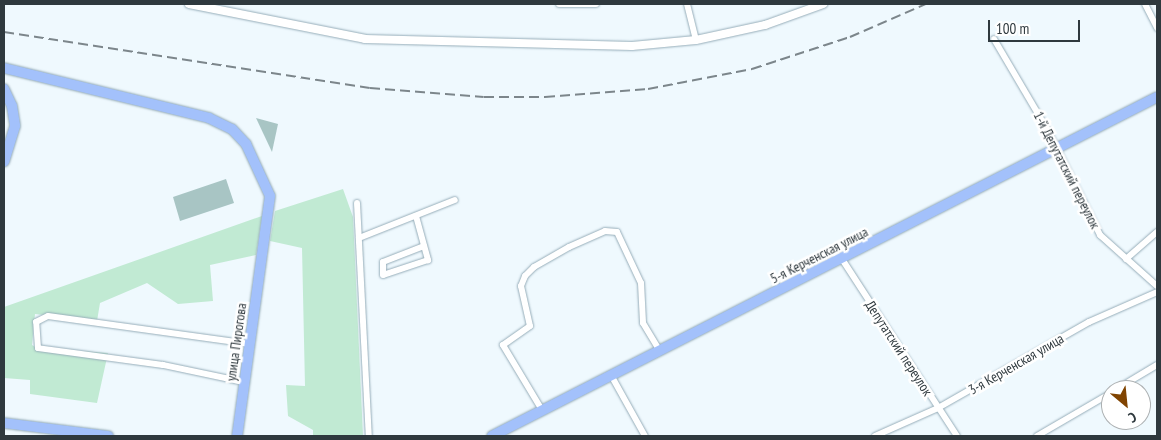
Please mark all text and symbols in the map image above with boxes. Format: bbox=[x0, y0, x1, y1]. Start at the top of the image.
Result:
scale bar bbox=[991, 10, 1084, 42]
text: 100 m bbox=[996, 19, 1029, 38]
street label: 1-й Депутатский переулок bbox=[1030, 108, 1104, 232]
street label: 5-я Керченская улица bbox=[767, 223, 871, 287]
street label: Депутатский переулок bbox=[862, 297, 936, 399]
street label: улица Пирогова bbox=[222, 302, 250, 382]
street label: 3-я Керченская улица bbox=[965, 330, 1067, 398]
north arrow bbox=[1101, 380, 1151, 430]
text: С bbox=[1126, 408, 1140, 427]

